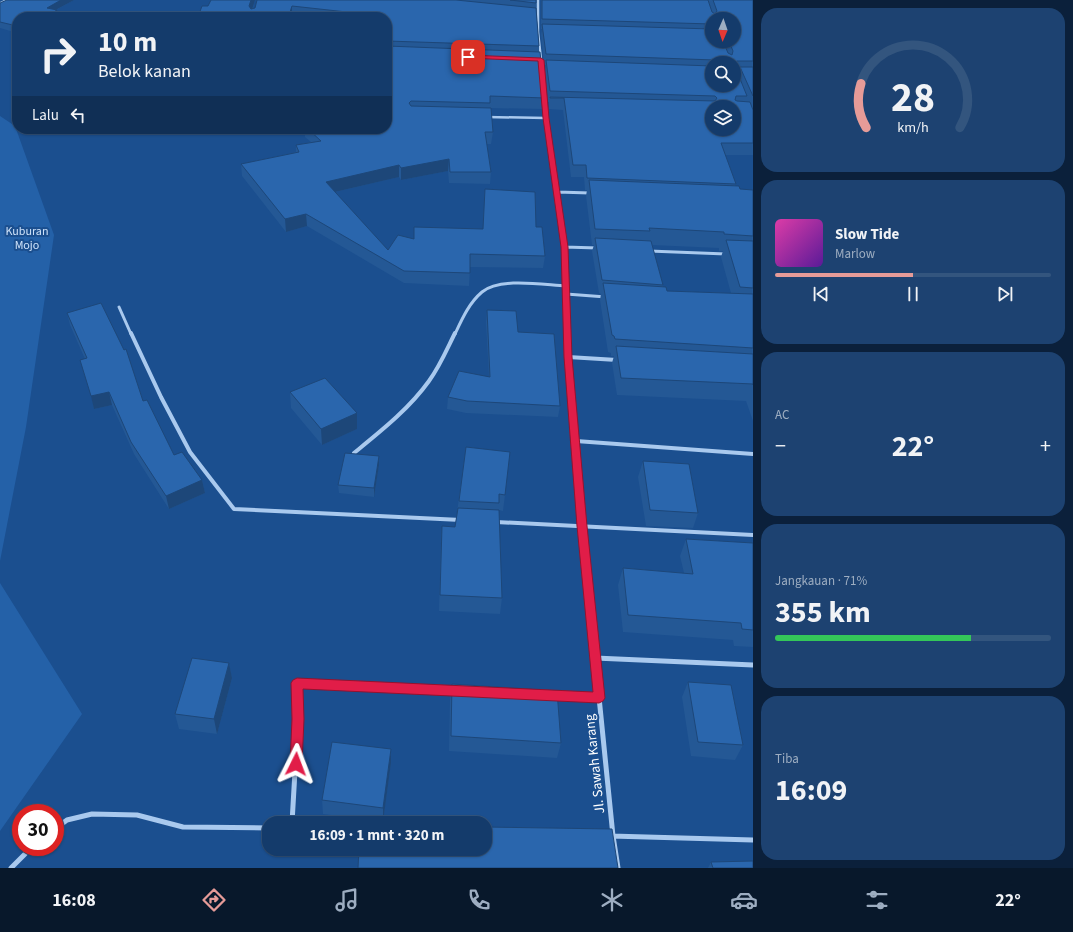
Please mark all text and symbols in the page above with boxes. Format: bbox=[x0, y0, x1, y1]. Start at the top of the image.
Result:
north arrow bbox=[705, 12, 741, 48]
map controls bbox=[705, 12, 741, 136]
text: 10 m bbox=[98, 22, 157, 62]
icon: right bbox=[32, 28, 84, 80]
pin bbox=[451, 40, 485, 74]
icon: arrive bbox=[457, 46, 479, 68]
button: search bbox=[705, 56, 741, 92]
text: Belok kanan bbox=[98, 59, 191, 84]
text: 28 bbox=[891, 68, 935, 128]
button: layers bbox=[705, 100, 741, 136]
icon: left bbox=[67, 104, 89, 126]
text: Lalu bbox=[32, 105, 59, 126]
text: km/h bbox=[897, 117, 929, 138]
park label: Kuburan Mojo bbox=[6, 223, 48, 254]
text: Slow Tide bbox=[835, 224, 899, 245]
text: Marlow bbox=[835, 245, 875, 263]
icon: previous bbox=[810, 283, 832, 305]
icon: pause bbox=[902, 283, 924, 305]
icon: next bbox=[994, 283, 1016, 305]
text: AC bbox=[775, 406, 789, 424]
text: 22° bbox=[892, 425, 934, 468]
text: − bbox=[775, 430, 786, 462]
text: + bbox=[1040, 430, 1051, 462]
text: Jangkauan · 71% bbox=[775, 572, 867, 590]
text: 355 km bbox=[775, 591, 871, 634]
street label: Jl. Sawah Karang bbox=[580, 713, 610, 815]
position arrow bbox=[275, 743, 317, 785]
text: Tiba bbox=[775, 750, 799, 768]
text: 16:09 bbox=[775, 769, 847, 812]
speed limit sign: 30 bbox=[12, 804, 64, 856]
text: 16:09 · 1 mnt · 320 m bbox=[310, 825, 444, 846]
icon: directions bbox=[200, 886, 228, 914]
icon: music bbox=[333, 886, 361, 914]
icon: phone bbox=[465, 886, 493, 914]
icon: climate bbox=[598, 886, 626, 914]
icon: car bbox=[730, 886, 758, 914]
icon: filters bbox=[863, 886, 891, 914]
text: 16:08 bbox=[52, 888, 96, 913]
text: 22° bbox=[995, 888, 1021, 913]

